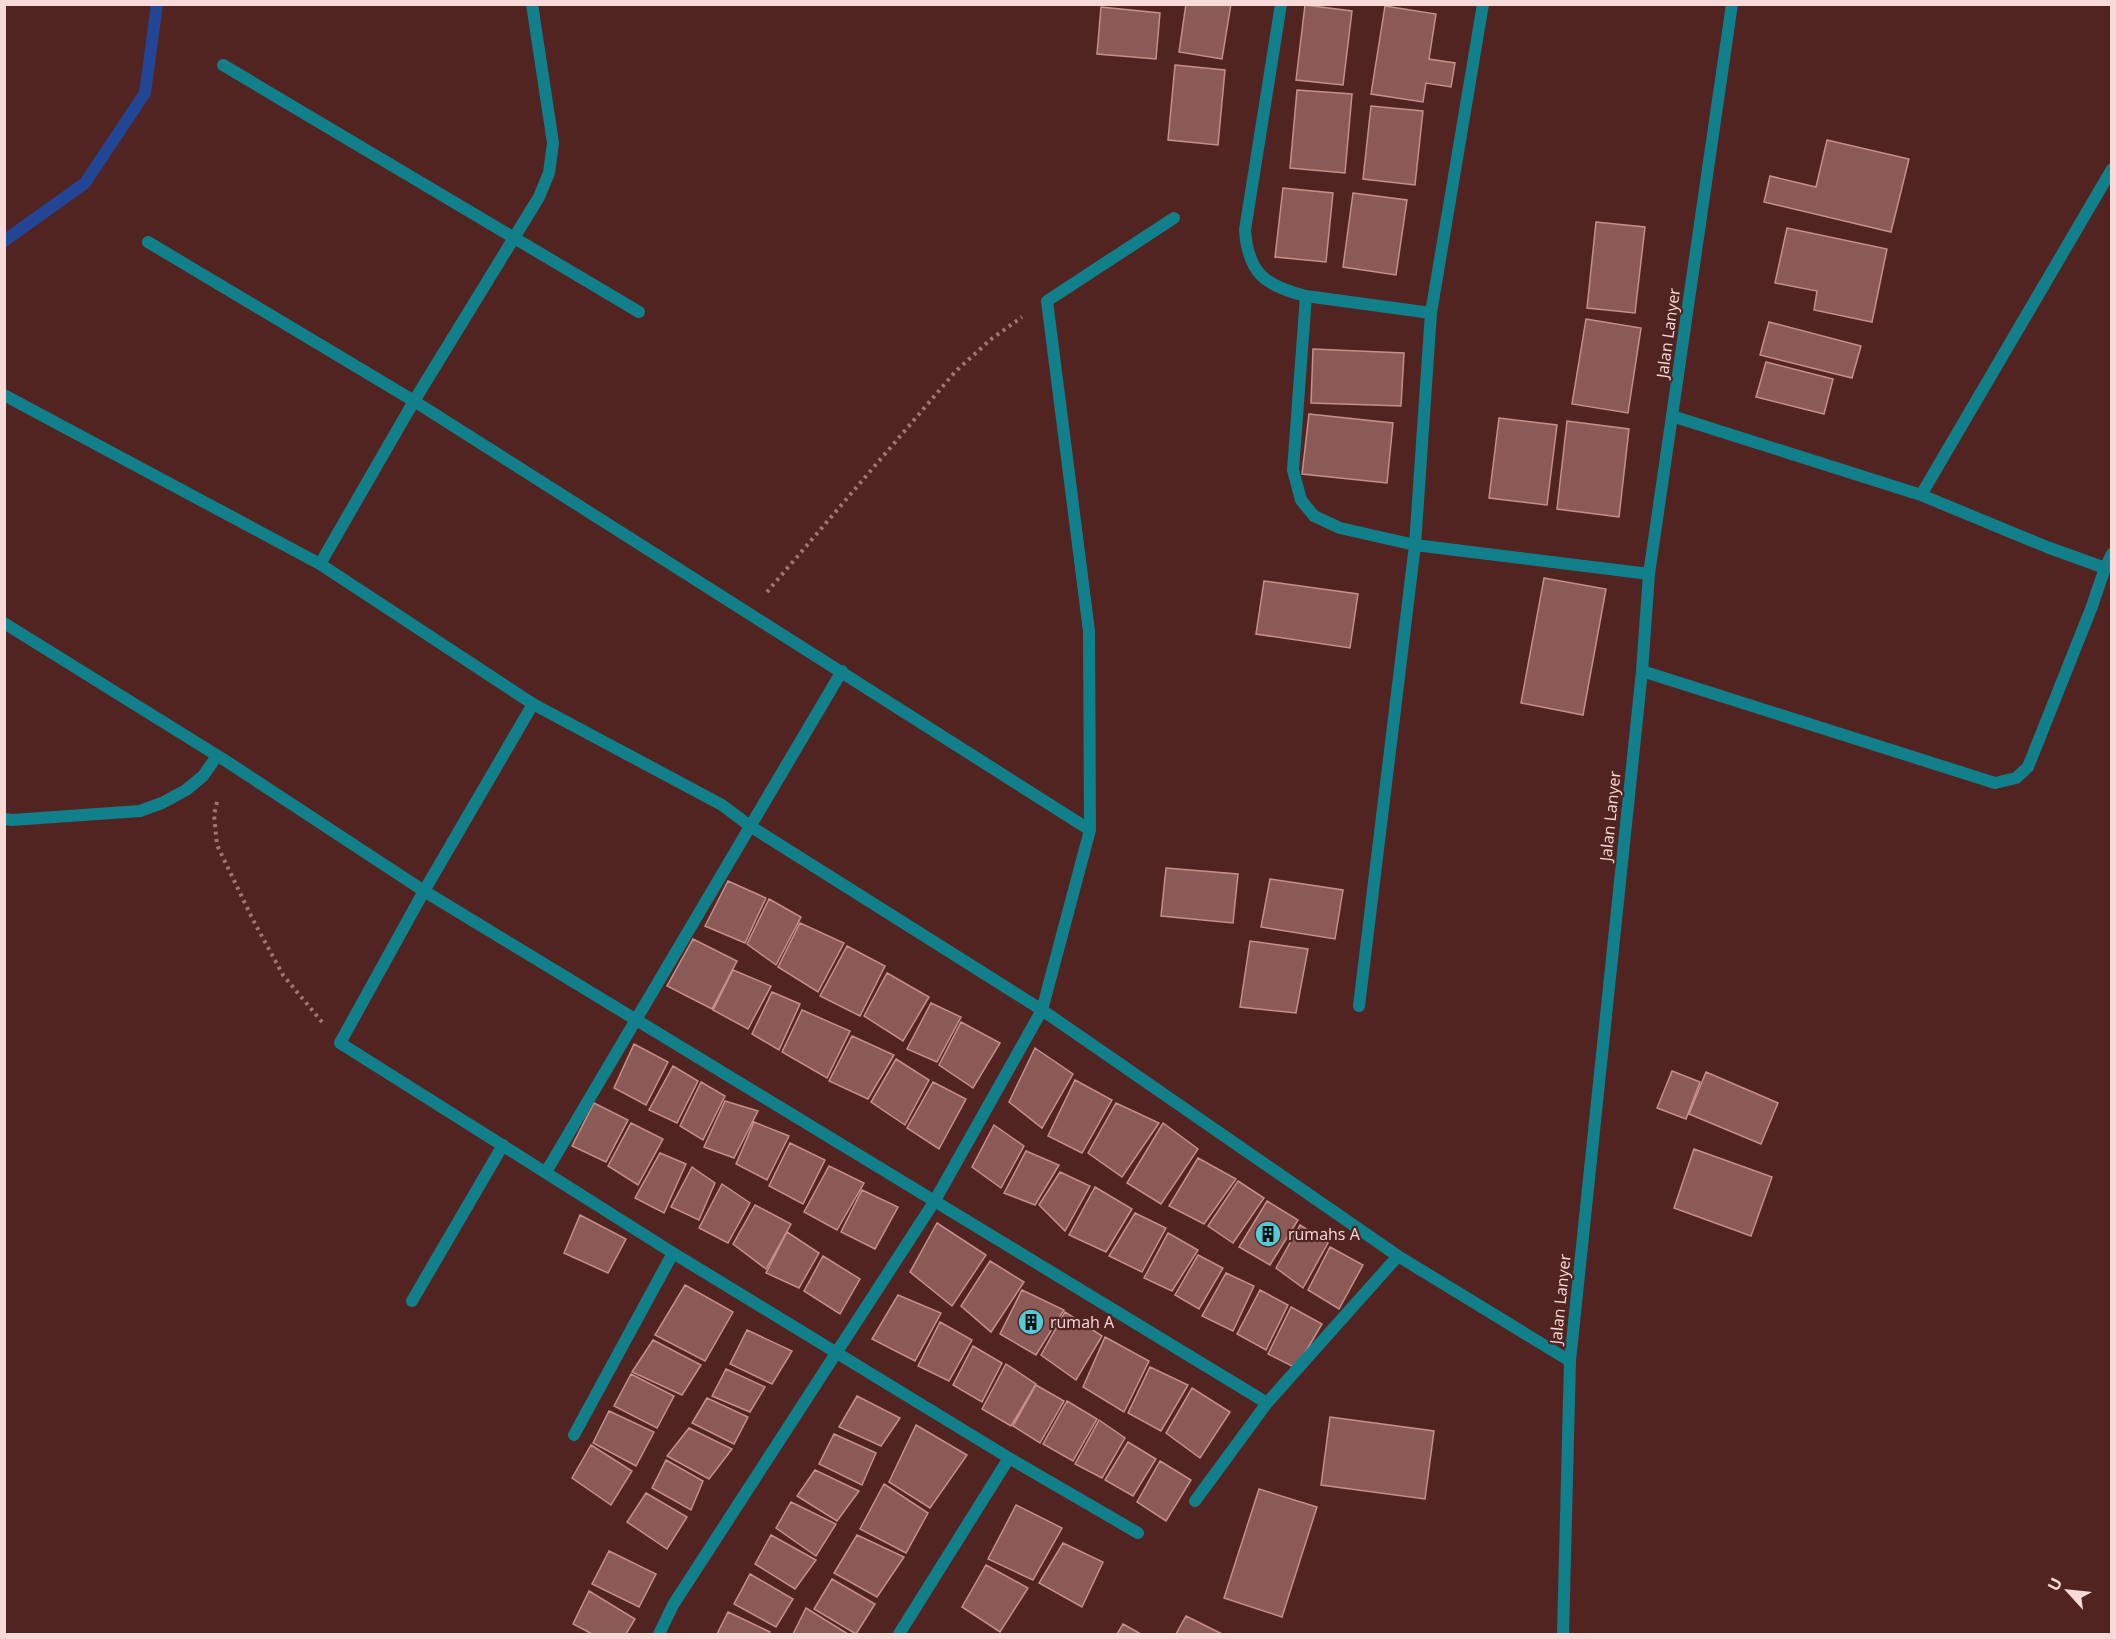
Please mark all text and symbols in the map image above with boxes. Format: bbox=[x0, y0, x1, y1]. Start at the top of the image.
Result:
street label: Jalan Lanyer bbox=[1651, 286, 1685, 381]
street label: Jalan Lanyer bbox=[1594, 769, 1626, 864]
building icon: rumahs A bbox=[1253, 1219, 1283, 1249]
place label: rumahs A bbox=[1288, 1223, 1361, 1245]
street label: Jalan Lanyer bbox=[1544, 1252, 1576, 1347]
building icon: rumah A bbox=[1016, 1307, 1046, 1337]
place label: rumah A bbox=[1050, 1311, 1115, 1333]
north arrow bbox=[2038, 1561, 2098, 1621]
text: U bbox=[2042, 1574, 2067, 1595]

